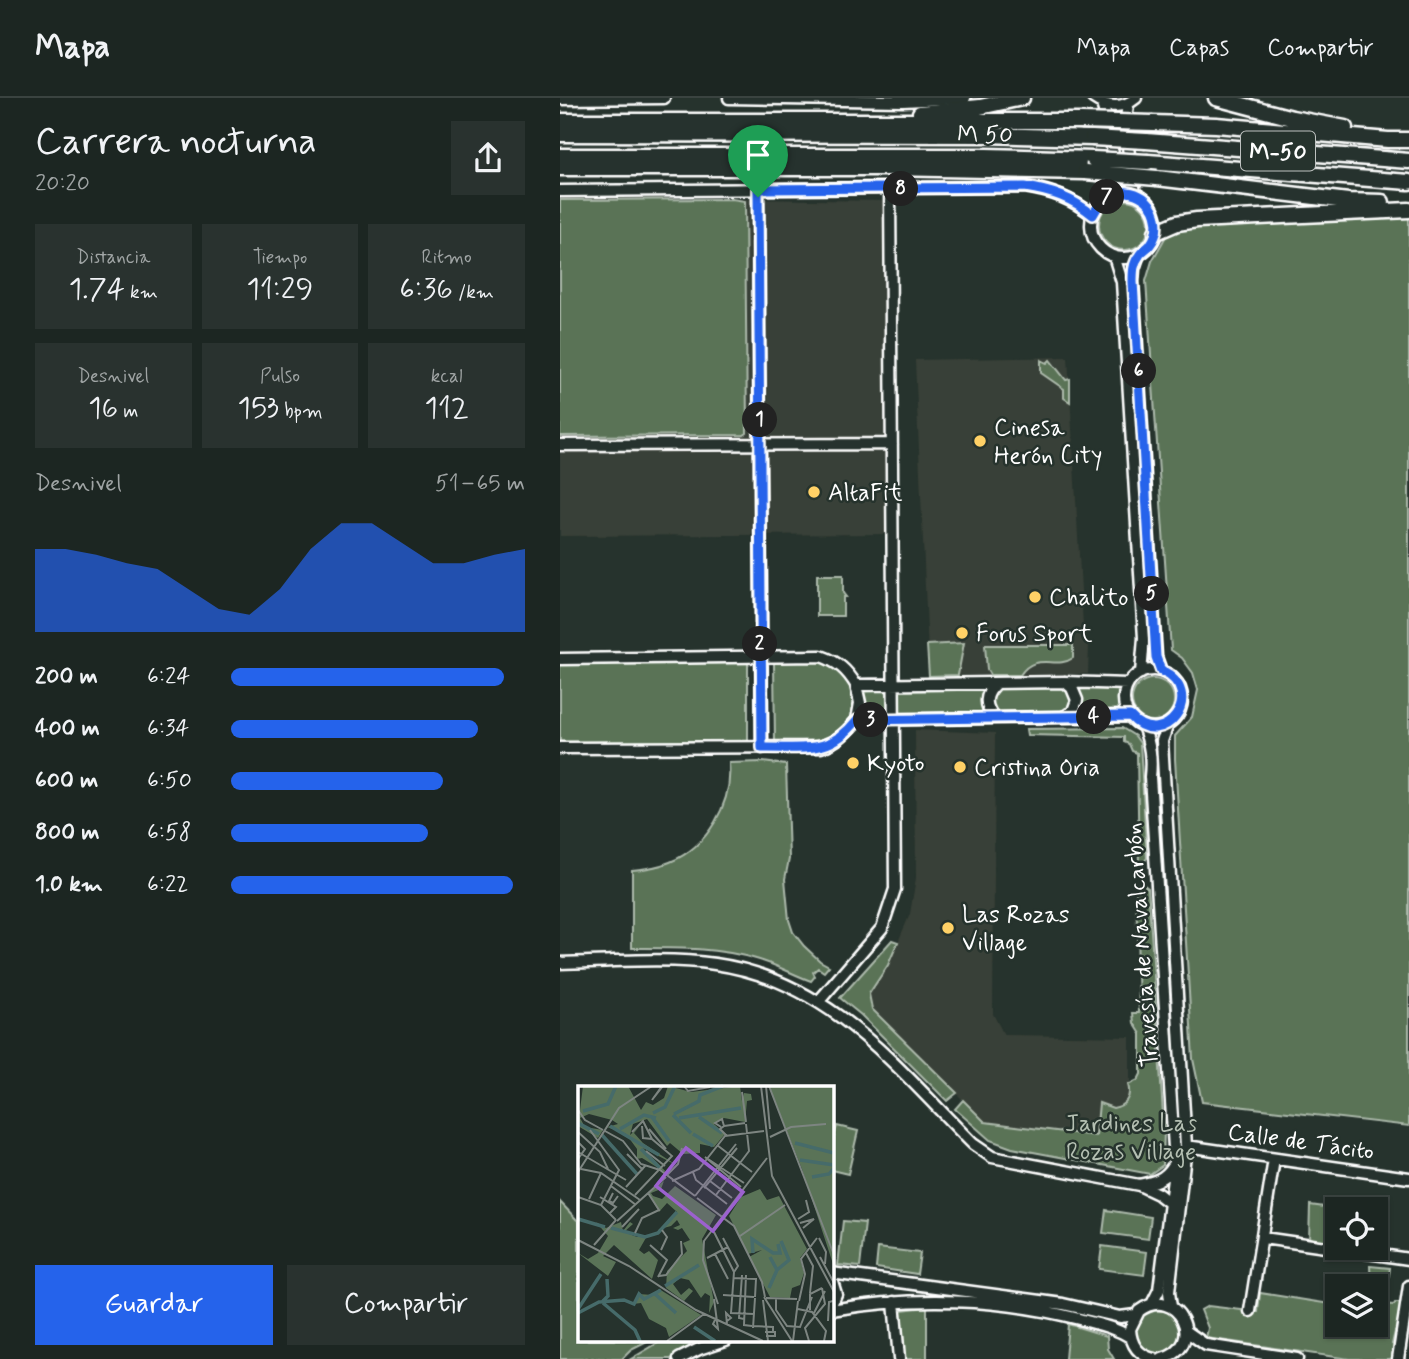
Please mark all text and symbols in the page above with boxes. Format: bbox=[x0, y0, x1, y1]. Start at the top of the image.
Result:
text: Mapa bbox=[35, 26, 110, 70]
text: Mapa bbox=[1076, 33, 1131, 64]
text: Capas bbox=[1169, 33, 1229, 64]
text: Compartir bbox=[1267, 33, 1374, 64]
text: Carrera nocturna bbox=[35, 118, 317, 167]
street label: M 50 bbox=[957, 120, 1013, 151]
button: share bbox=[451, 121, 525, 195]
pin bbox=[728, 125, 788, 197]
road number: M-50 bbox=[1241, 132, 1315, 170]
icon: arrive bbox=[739, 136, 777, 174]
text: 20:20 bbox=[35, 169, 90, 199]
pin: 8 bbox=[884, 172, 918, 206]
text: 8 bbox=[895, 176, 906, 201]
pin: 7 bbox=[1090, 180, 1124, 214]
text: 7 bbox=[1101, 184, 1112, 209]
text: Distancia bbox=[76, 245, 150, 270]
text: Tiempo bbox=[253, 245, 307, 270]
text: Ritmo bbox=[422, 245, 472, 270]
text: 1.74 bbox=[69, 270, 125, 309]
text: 11:29 bbox=[247, 270, 313, 309]
text: 6:36 bbox=[399, 270, 453, 309]
text: km bbox=[125, 280, 158, 305]
text: /km bbox=[453, 280, 494, 305]
pin: 6 bbox=[1122, 354, 1156, 388]
text: 6 bbox=[1134, 358, 1143, 383]
text: Desnivel bbox=[77, 364, 149, 389]
text: Pulso bbox=[260, 364, 300, 389]
text: kcal bbox=[431, 364, 463, 389]
text: 16 bbox=[88, 389, 118, 428]
text: 153 bbox=[237, 389, 279, 428]
text: 112 bbox=[425, 389, 469, 428]
text: m bbox=[118, 399, 138, 424]
text: bpm bbox=[279, 399, 323, 424]
pin: 1 bbox=[742, 402, 778, 438]
text: 1 bbox=[755, 407, 764, 432]
place label: Cinesa Herón City bbox=[994, 413, 1102, 472]
marker: Cinesa Herón City bbox=[972, 433, 988, 449]
text: Desnivel bbox=[35, 469, 122, 499]
text: 51–65 m bbox=[435, 469, 525, 499]
place label: AltaFit bbox=[828, 478, 903, 509]
marker: AltaFit bbox=[806, 484, 822, 500]
pin: 5 bbox=[1134, 576, 1170, 612]
text: 5 bbox=[1146, 581, 1157, 606]
place label: Chalito bbox=[1049, 583, 1129, 614]
marker: Chalito bbox=[1027, 589, 1043, 605]
place label: Forus Sport bbox=[976, 619, 1093, 650]
marker: Forus Sport bbox=[954, 625, 970, 641]
pin: 2 bbox=[742, 626, 778, 662]
text: 2 bbox=[755, 631, 764, 656]
text: 200 m bbox=[35, 662, 98, 692]
text: 6:24 bbox=[147, 662, 190, 692]
pin: 4 bbox=[1076, 700, 1112, 734]
pin: 3 bbox=[854, 702, 888, 738]
text: 4 bbox=[1088, 704, 1099, 729]
text: 3 bbox=[866, 707, 875, 732]
text: 400 m bbox=[35, 714, 100, 744]
text: 6:34 bbox=[147, 714, 189, 744]
place label: Kyoto bbox=[867, 749, 925, 780]
place label: Cristina Oria bbox=[974, 753, 1100, 784]
marker: Kyoto bbox=[845, 755, 861, 771]
marker: Cristina Oria bbox=[952, 759, 968, 775]
text: 600 m bbox=[35, 766, 98, 796]
text: 6:50 bbox=[147, 766, 192, 796]
text: 800 m bbox=[35, 818, 99, 848]
text: 6:58 bbox=[147, 818, 191, 848]
street label: Travesía de Navalcarbón bbox=[1118, 822, 1166, 1068]
text: 1.0 km bbox=[35, 870, 103, 900]
text: 6:22 bbox=[147, 870, 188, 900]
place label: Las Rozas Village bbox=[962, 900, 1070, 959]
marker: Las Rozas Village bbox=[940, 920, 956, 936]
inset map bbox=[578, 1086, 833, 1342]
park label: Jardines Las Rozas Village bbox=[1065, 1109, 1197, 1168]
street label: Calle de Tácito bbox=[1226, 1117, 1376, 1168]
map controls bbox=[1325, 1197, 1388, 1337]
button: locate bbox=[1325, 1197, 1388, 1260]
button: Guardar bbox=[35, 1265, 273, 1345]
button: Compartir bbox=[287, 1265, 525, 1345]
button: layers bbox=[1325, 1274, 1388, 1337]

